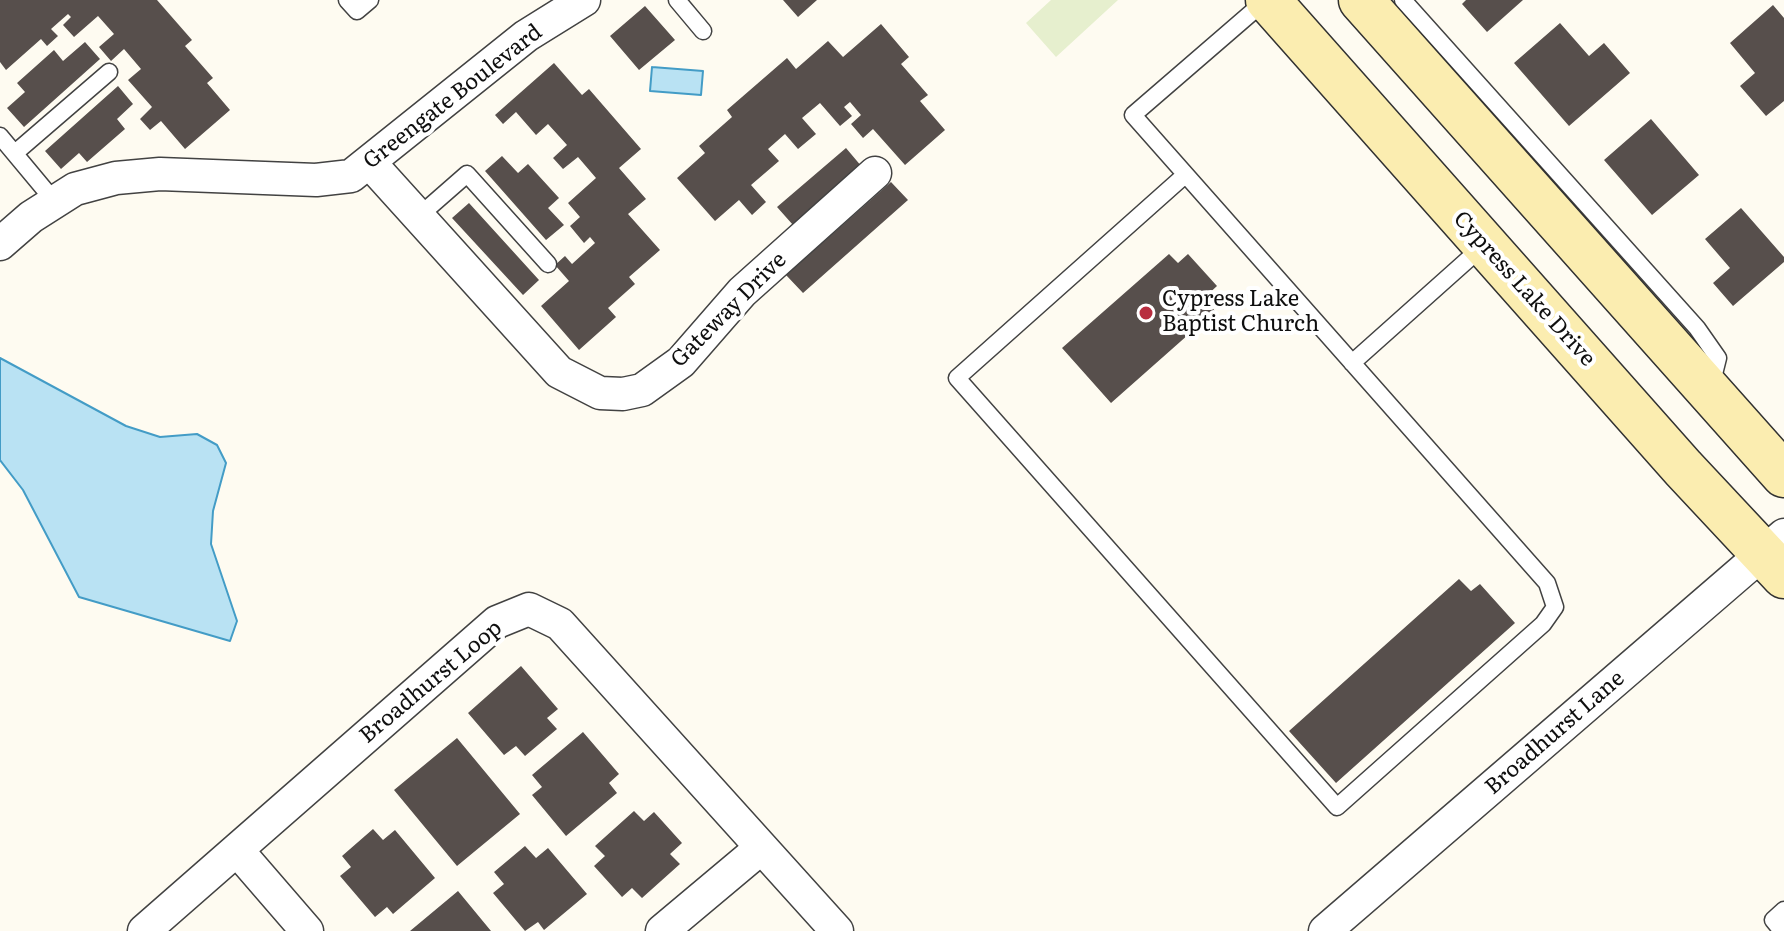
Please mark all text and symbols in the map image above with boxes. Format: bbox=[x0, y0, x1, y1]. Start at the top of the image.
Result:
street label: Greengate Boulevard bbox=[359, 19, 547, 175]
street label: Cypress Lake Drive bbox=[1448, 206, 1600, 372]
street label: Gateway Drive bbox=[666, 247, 792, 373]
place label: Cypress Lake Baptist Church bbox=[1162, 287, 1319, 338]
marker: Cypress Lake Baptist Church bbox=[1137, 304, 1155, 322]
street label: Broadhurst Loop bbox=[355, 615, 507, 749]
street label: Broadhurst Lane bbox=[1480, 665, 1630, 801]

